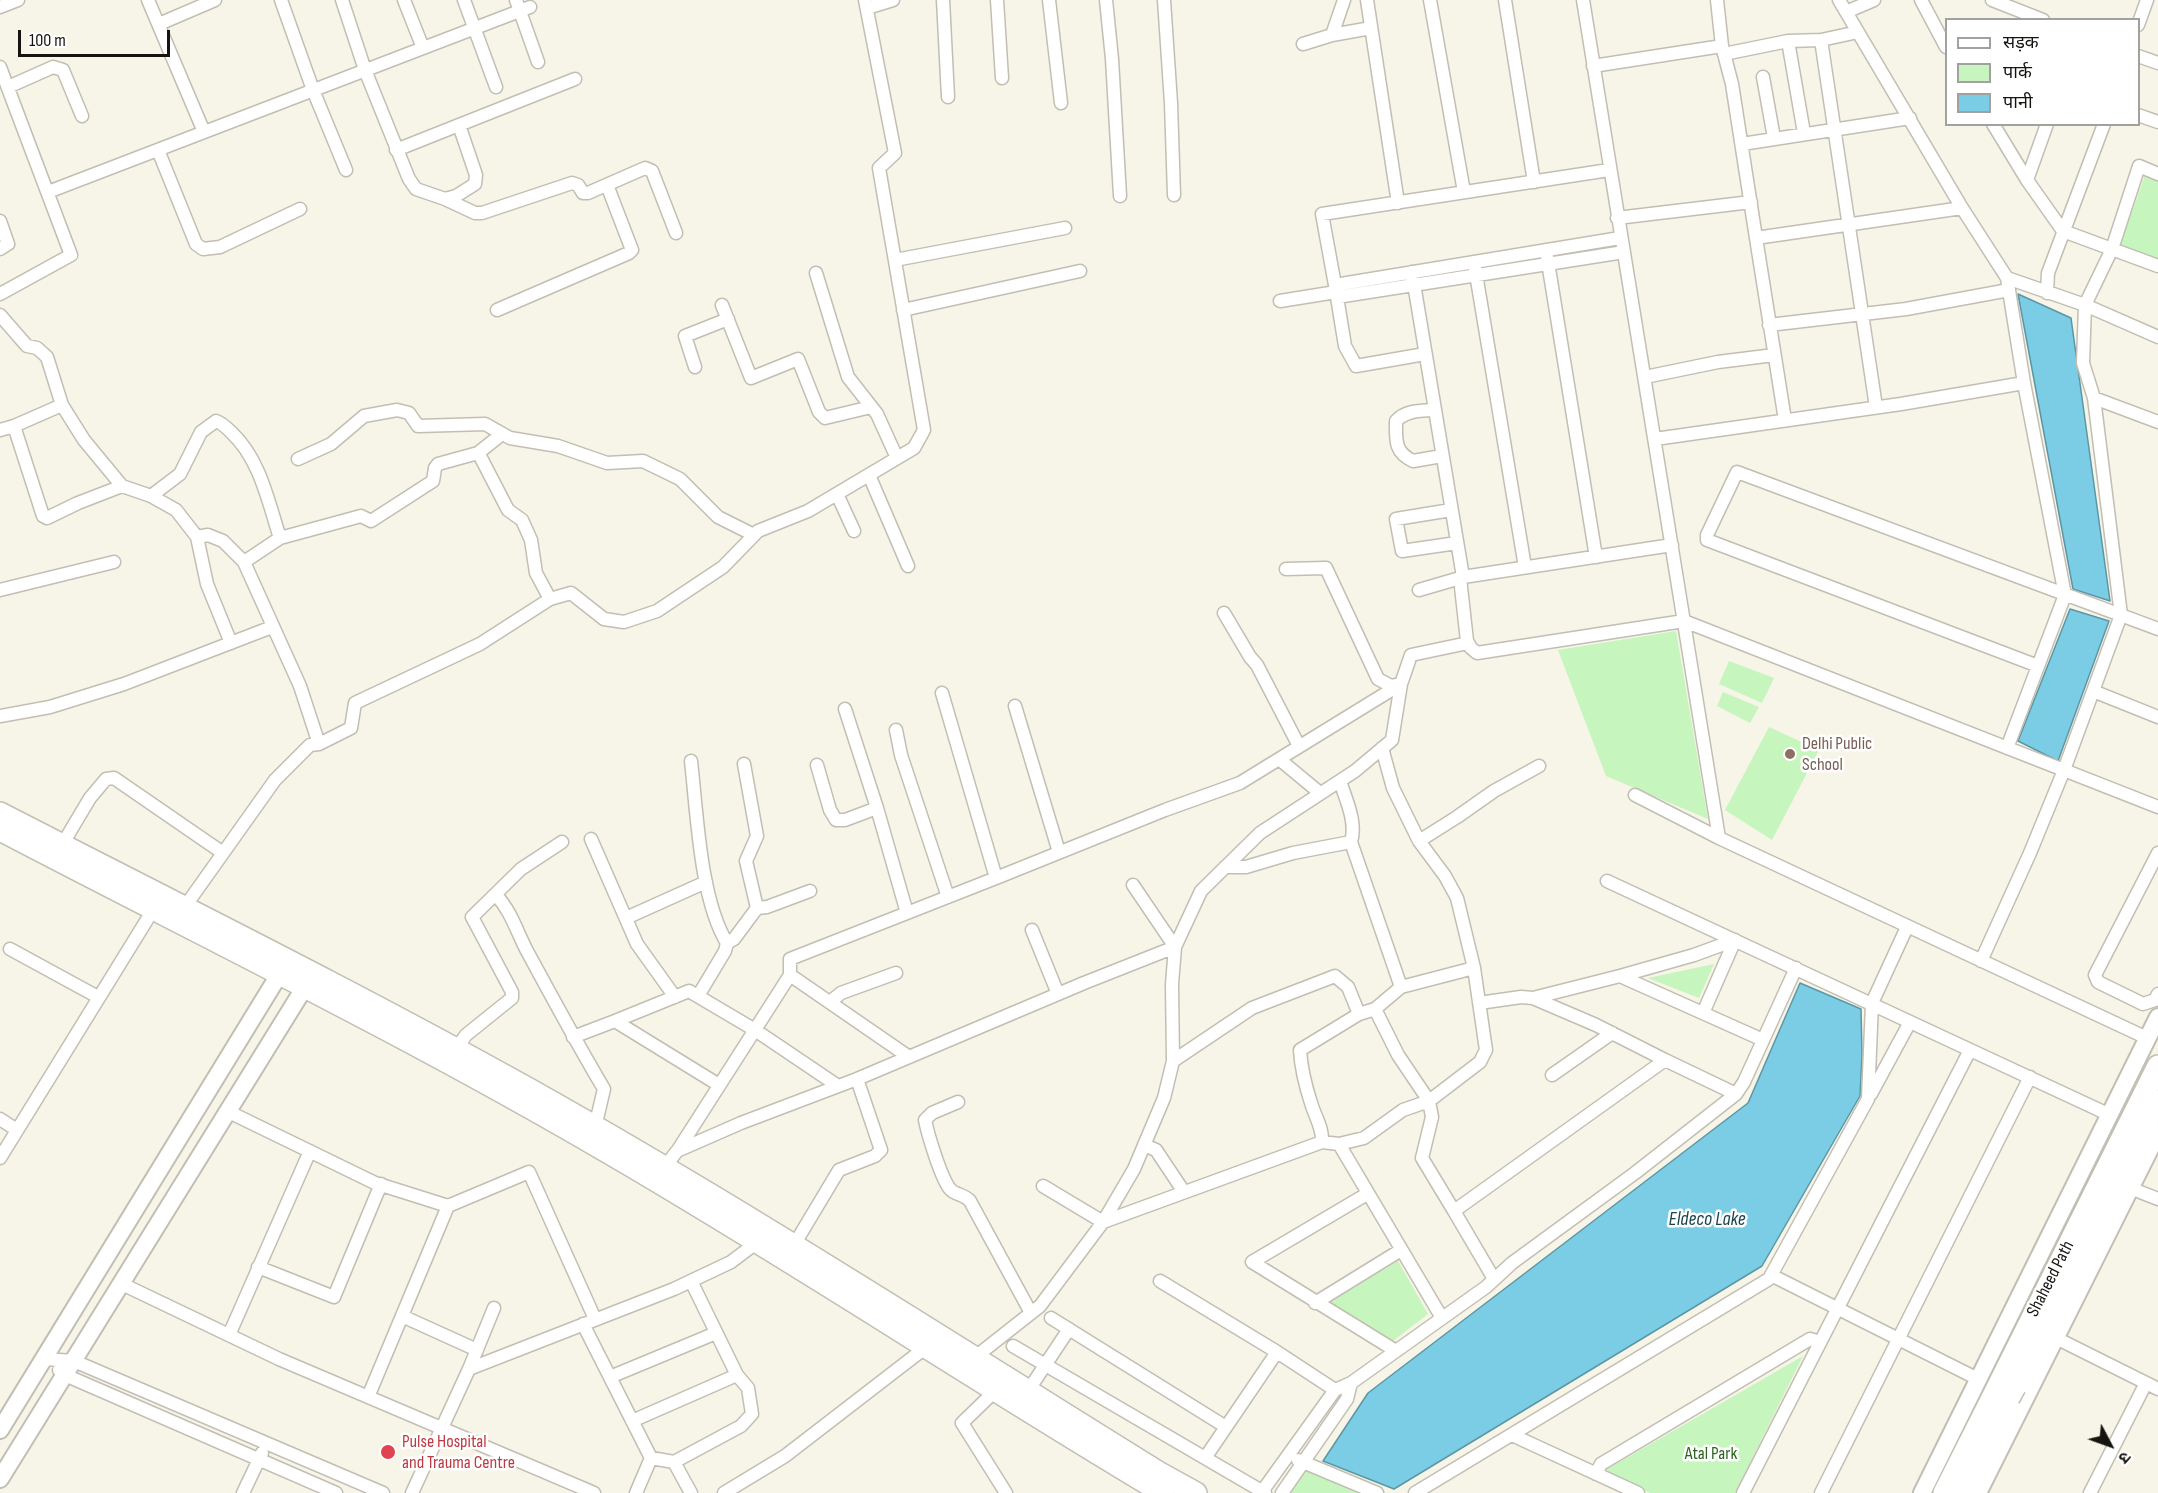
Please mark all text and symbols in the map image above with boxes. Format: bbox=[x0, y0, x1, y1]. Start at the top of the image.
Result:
scale bar bbox=[21, 18, 172, 56]
legend bbox=[1945, 18, 2140, 126]
text: 100 m bbox=[29, 30, 66, 51]
text: सड़क bbox=[2003, 32, 2039, 53]
text: पार्क bbox=[2003, 62, 2032, 83]
text: पानी bbox=[2003, 92, 2033, 113]
place label: Delhi Public School bbox=[1802, 733, 1872, 776]
marker: Delhi Public School bbox=[1783, 747, 1797, 761]
water label: Eldeco Lake bbox=[1669, 1208, 1745, 1232]
street label: Shaheed Path bbox=[2023, 1237, 2079, 1321]
north arrow bbox=[2080, 1415, 2140, 1475]
place label: Pulse Hospital and Trauma Centre bbox=[402, 1431, 515, 1474]
marker: Pulse Hospital and Trauma Centre bbox=[379, 1443, 397, 1461]
park label: Atal Park bbox=[1685, 1443, 1737, 1465]
text: उ bbox=[2114, 1447, 2134, 1467]

